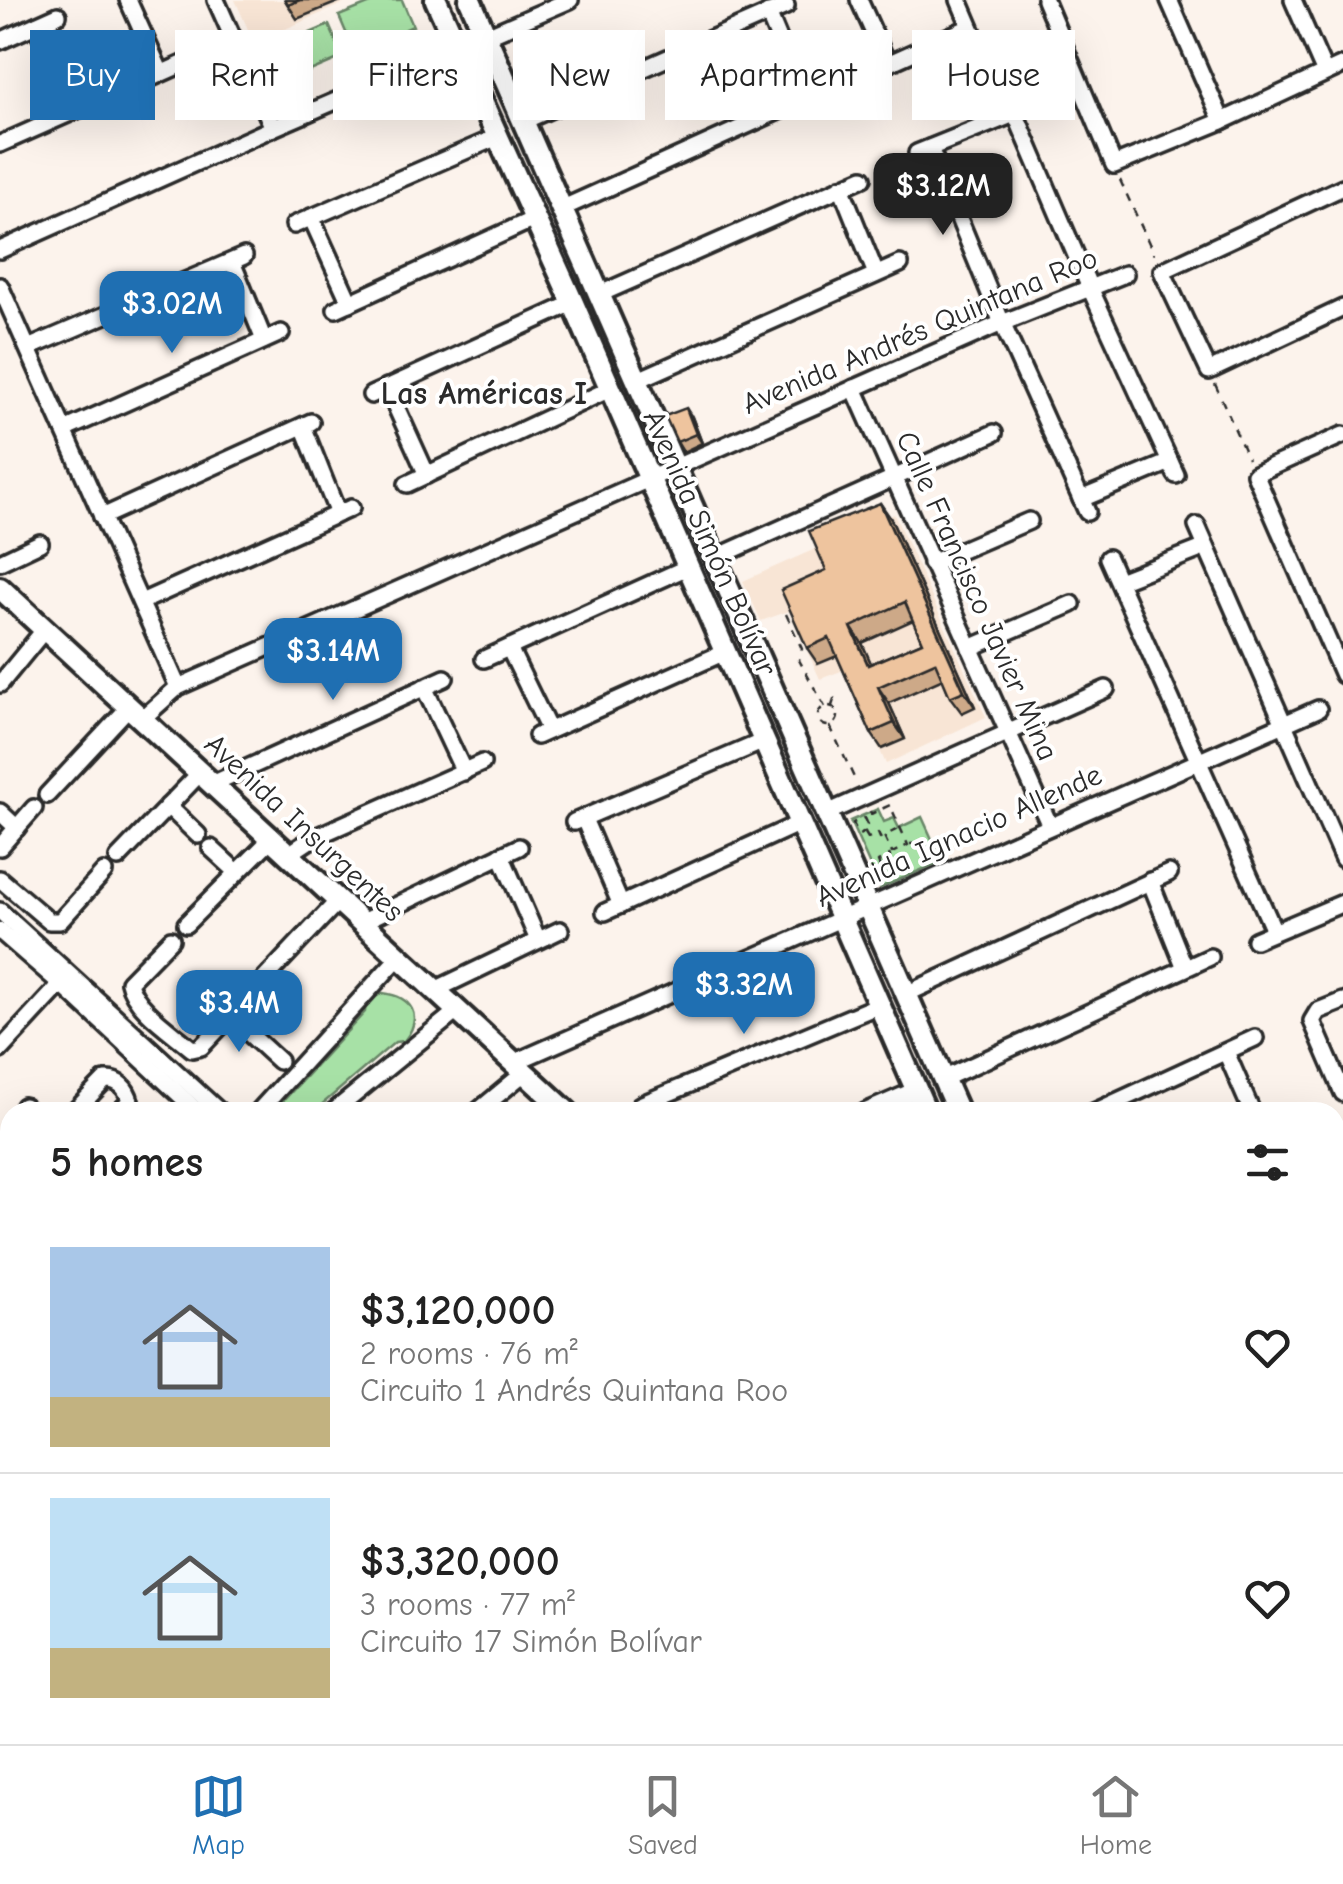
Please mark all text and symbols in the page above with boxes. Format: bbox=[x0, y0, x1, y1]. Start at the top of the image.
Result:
chip: Buy bbox=[30, 30, 155, 120]
chip: Rent bbox=[175, 30, 313, 120]
chip: Filters bbox=[333, 30, 493, 120]
chip: New bbox=[513, 30, 645, 120]
chip: Apartment bbox=[665, 30, 892, 120]
chip: House bbox=[912, 30, 1075, 120]
pin: $3.12M bbox=[862, 153, 1024, 238]
text: $3.12M bbox=[895, 167, 991, 204]
street label: Avenida Andrés Quintana Roo bbox=[737, 240, 1103, 422]
pin: $3.02M bbox=[91, 271, 253, 356]
text: $3.02M bbox=[122, 285, 222, 322]
district label: Las Américas I bbox=[381, 375, 587, 412]
street label: Avenida Simón Bolívar bbox=[636, 405, 784, 681]
street label: Calle Francisco Javier Mina bbox=[889, 426, 1065, 766]
pin: $3.14M bbox=[252, 618, 414, 703]
text: $3.14M bbox=[286, 632, 380, 669]
street label: Avenida Insurgentes bbox=[197, 727, 411, 929]
street label: Avenida Ignacio Allende bbox=[811, 757, 1107, 915]
pin: $3.32M bbox=[663, 952, 825, 1037]
text: $3.32M bbox=[695, 966, 793, 1003]
pin: $3.4M bbox=[169, 970, 309, 1055]
text: $3.4M bbox=[198, 984, 280, 1021]
icon: filters bbox=[1240, 1135, 1295, 1190]
text: 5 homes bbox=[50, 1138, 203, 1187]
text: $3,120,000 bbox=[360, 1286, 556, 1335]
icon: home bbox=[130, 1287, 250, 1407]
icon: heart bbox=[1240, 1320, 1295, 1375]
text: 2 rooms · 76 m² bbox=[360, 1335, 578, 1372]
text: Circuito 1 Andrés Quintana Roo bbox=[360, 1372, 788, 1409]
text: $3,320,000 bbox=[360, 1537, 560, 1586]
icon: home bbox=[130, 1538, 250, 1658]
icon: heart bbox=[1240, 1571, 1295, 1626]
text: 3 rooms · 77 m² bbox=[360, 1586, 575, 1623]
text: Circuito 17 Simón Bolívar bbox=[360, 1623, 702, 1660]
tab: Map bbox=[191, 1769, 246, 1861]
tab: Saved bbox=[628, 1769, 698, 1861]
tab: Home bbox=[1080, 1769, 1152, 1861]

